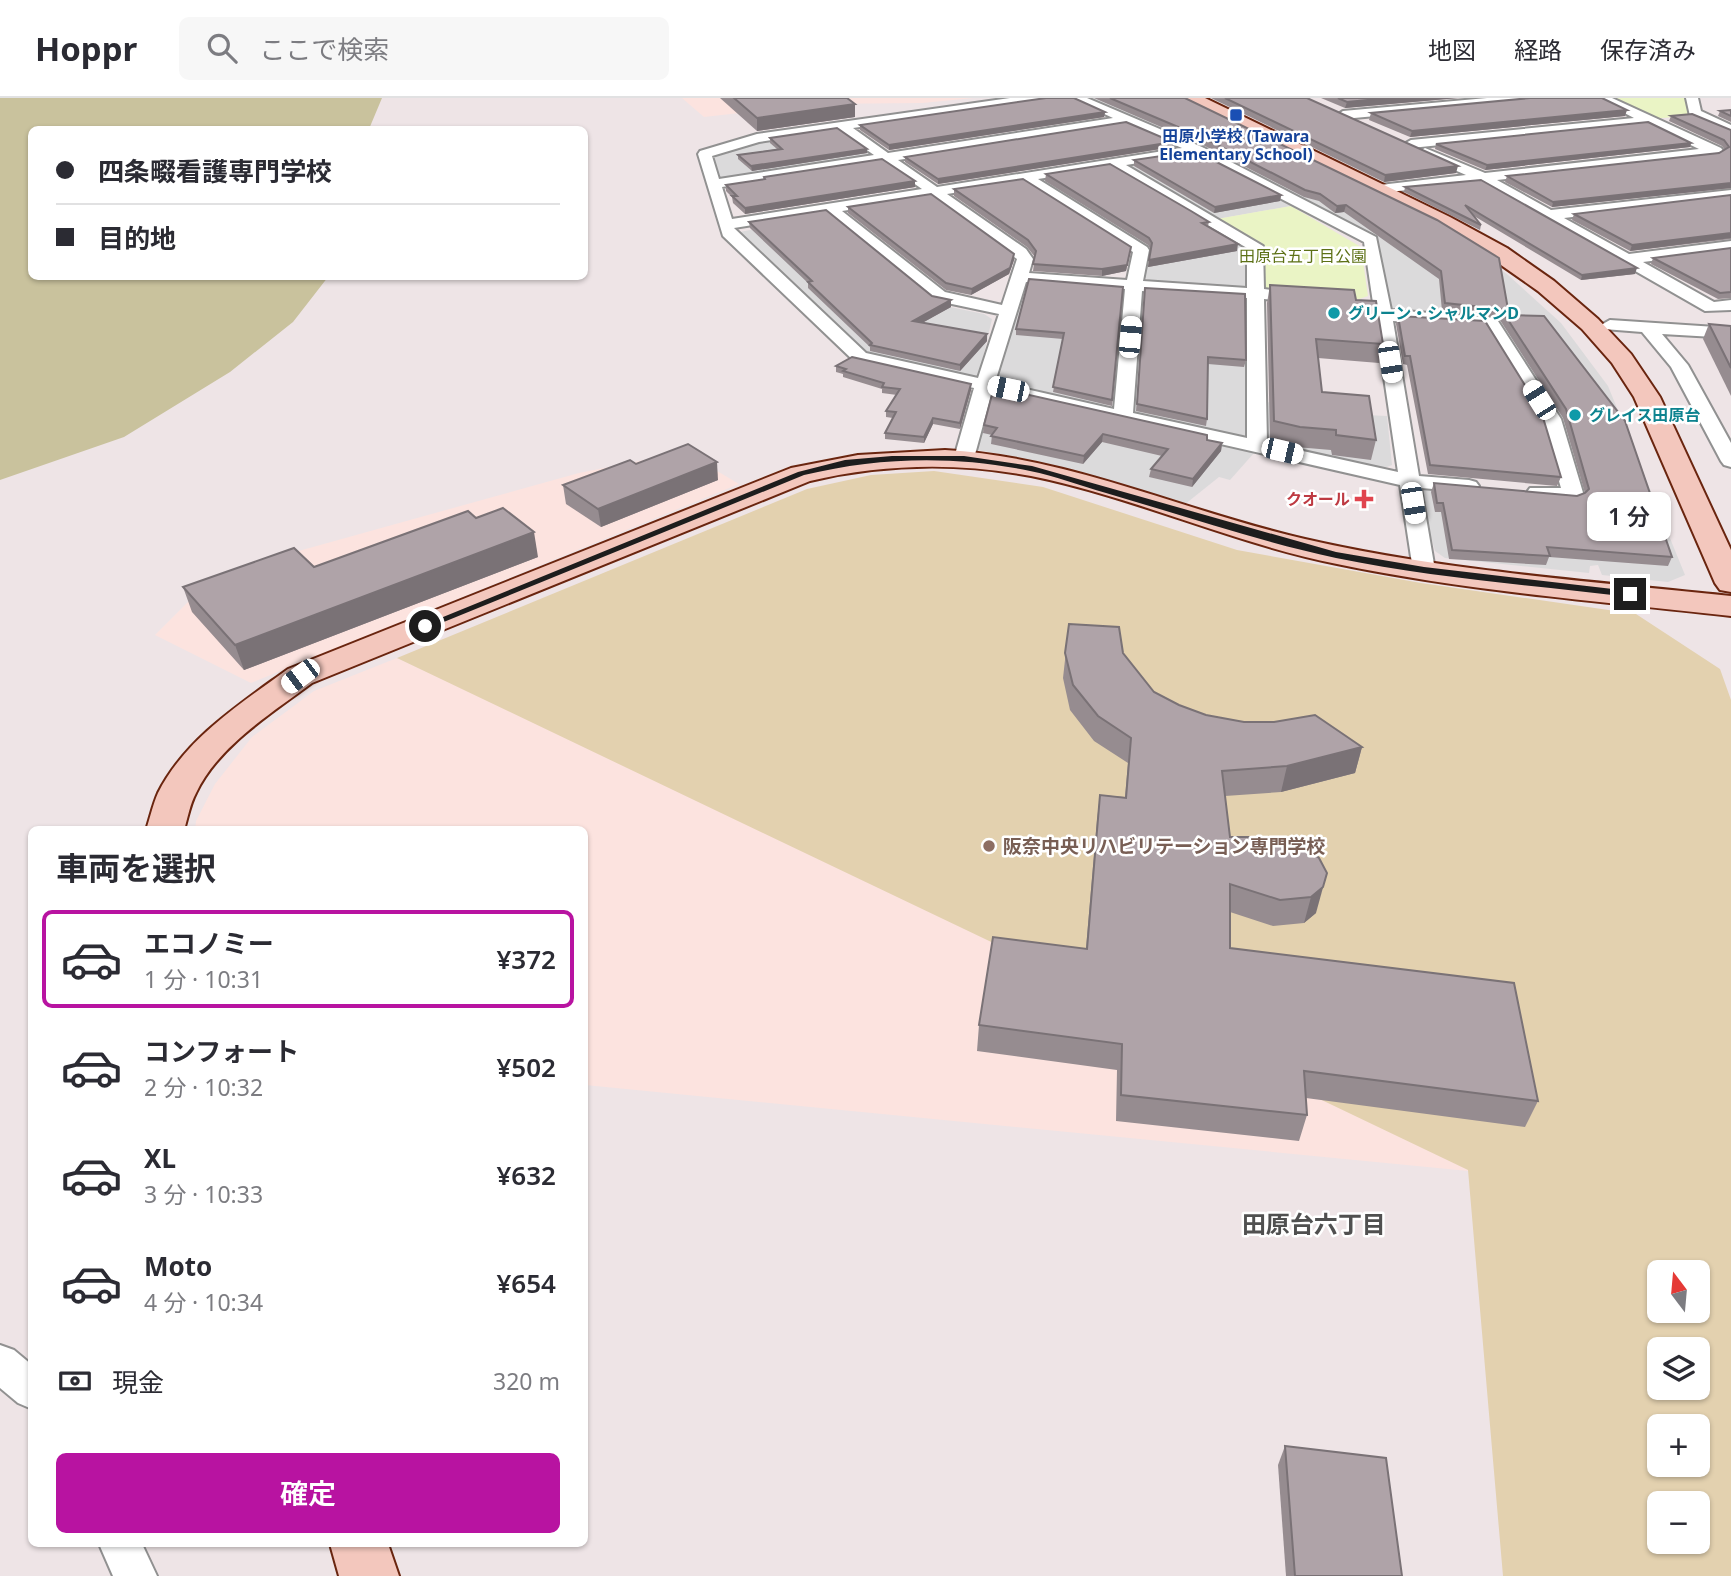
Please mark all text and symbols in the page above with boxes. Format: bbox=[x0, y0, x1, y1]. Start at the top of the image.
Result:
search box bbox=[179, 17, 669, 80]
text: Hoppr bbox=[35, 26, 137, 71]
icon: search bbox=[203, 29, 241, 67]
text: ここで検索 bbox=[259, 31, 389, 67]
text: 地図 bbox=[1428, 33, 1476, 66]
text: 経路 bbox=[1514, 33, 1562, 66]
text: 保存済み bbox=[1600, 33, 1696, 66]
marker: 田原小学校 (Tawara Elementary School) bbox=[1228, 107, 1244, 123]
place label: 田原小学校 (Tawara Elementary School) bbox=[1159, 125, 1313, 165]
text: 四条畷看護専門学校 bbox=[98, 153, 332, 189]
text: 目的地 bbox=[98, 220, 176, 256]
park label: 田原台五丁目公園 bbox=[1239, 245, 1367, 267]
place label: グリーン・シャルマンD bbox=[1348, 302, 1519, 324]
marker: グリーン・シャルマンD bbox=[1326, 305, 1342, 321]
car bbox=[1118, 315, 1143, 359]
car bbox=[1377, 340, 1404, 384]
car bbox=[986, 374, 1031, 404]
car bbox=[1519, 377, 1560, 423]
place label: グレイス田原台 bbox=[1589, 404, 1701, 426]
marker: グレイス田原台 bbox=[1567, 407, 1583, 423]
car bbox=[1260, 436, 1305, 466]
car bbox=[1400, 481, 1427, 525]
place label: クオール bbox=[1286, 488, 1350, 510]
marker: クオール bbox=[1356, 491, 1372, 507]
callout: 1 分 bbox=[1588, 492, 1672, 542]
text: 1 分 bbox=[1608, 500, 1650, 532]
route end bbox=[1614, 578, 1646, 610]
route start bbox=[409, 610, 441, 642]
car bbox=[277, 655, 324, 697]
place label: 阪奈中央リハビリテーション専門学校 bbox=[1003, 833, 1326, 859]
marker: 阪奈中央リハビリテーション専門学校 bbox=[981, 838, 997, 854]
text: 車両を選択 bbox=[56, 846, 216, 889]
text: エコノミー bbox=[144, 925, 274, 961]
icon: car bbox=[60, 928, 123, 991]
text: ¥372 bbox=[497, 941, 556, 977]
text: 1 分 · 10:31 bbox=[144, 963, 263, 995]
text: コンフォート bbox=[144, 1033, 299, 1069]
icon: car bbox=[60, 1036, 123, 1099]
text: ¥502 bbox=[497, 1049, 556, 1085]
text: 2 分 · 10:32 bbox=[144, 1071, 263, 1103]
text: XL bbox=[144, 1140, 176, 1176]
icon: car bbox=[60, 1144, 123, 1207]
text: ¥632 bbox=[497, 1157, 556, 1193]
text: 3 分 · 10:33 bbox=[144, 1178, 263, 1210]
district label: 田原台六丁目 bbox=[1242, 1207, 1386, 1240]
text: Moto bbox=[144, 1248, 212, 1284]
icon: car bbox=[60, 1252, 123, 1315]
north arrow bbox=[1647, 1260, 1710, 1323]
map controls bbox=[1647, 1260, 1710, 1554]
text: ¥654 bbox=[497, 1265, 556, 1301]
text: 4 分 · 10:34 bbox=[144, 1286, 263, 1318]
button: layers bbox=[1647, 1337, 1710, 1400]
icon: cash bbox=[56, 1362, 94, 1400]
text: 現金 bbox=[112, 1364, 164, 1400]
text: 320 m bbox=[493, 1365, 560, 1397]
button: + bbox=[1647, 1414, 1710, 1477]
button: 確定 bbox=[56, 1453, 560, 1533]
button: − bbox=[1647, 1491, 1710, 1554]

